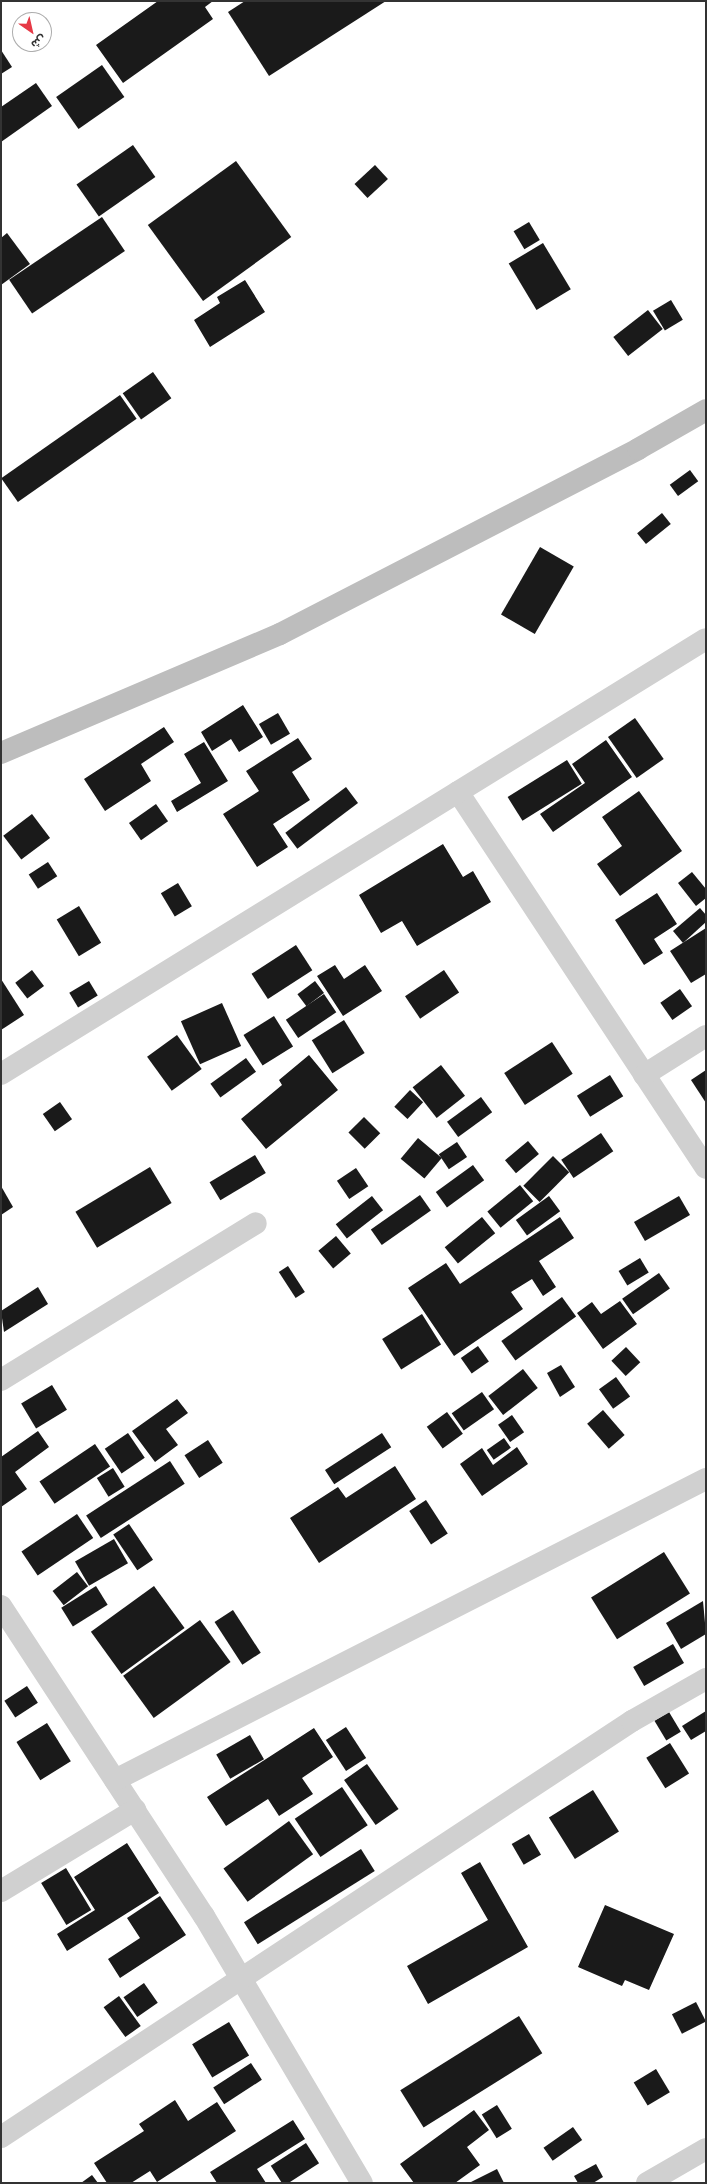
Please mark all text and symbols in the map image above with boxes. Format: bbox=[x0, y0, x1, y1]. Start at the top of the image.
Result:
north arrow bbox=[12, 12, 52, 52]
text: ش bbox=[28, 31, 48, 51]

